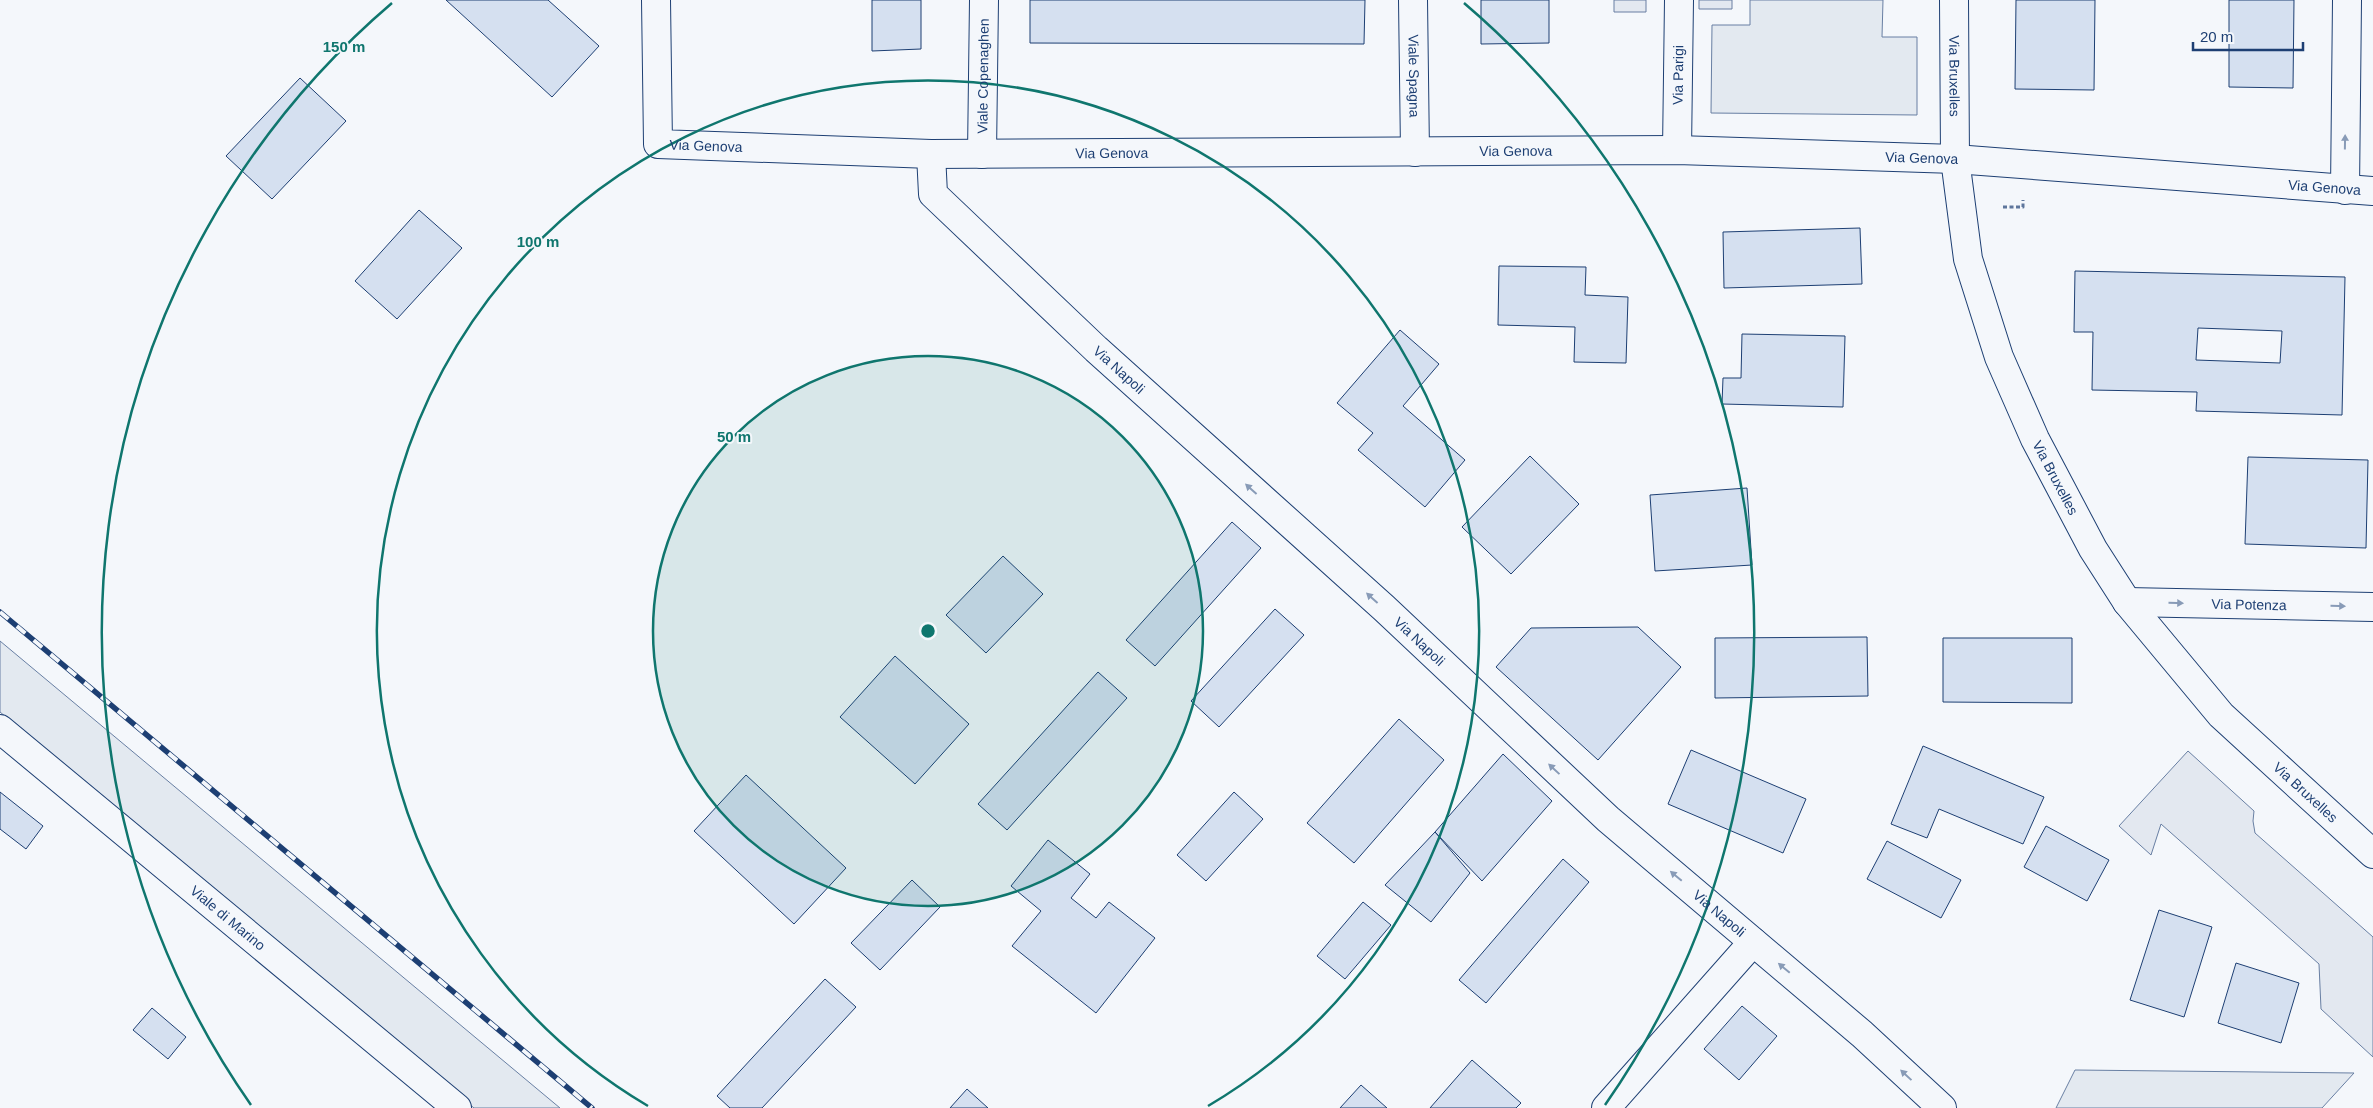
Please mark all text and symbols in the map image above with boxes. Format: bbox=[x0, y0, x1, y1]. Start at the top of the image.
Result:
street label: Viale Copenaghen bbox=[974, 18, 992, 134]
scale bar bbox=[2193, 20, 2303, 52]
text: 20 m bbox=[2200, 28, 2233, 45]
street label: Viale Spagna bbox=[1405, 34, 1423, 118]
street label: Via Bruxelles bbox=[1946, 35, 1963, 117]
text: 150 m bbox=[323, 38, 365, 55]
street label: Via Parigi bbox=[1670, 45, 1686, 105]
one-way arrow bbox=[2341, 133, 2349, 149]
street label: Via Genova bbox=[669, 136, 743, 155]
street label: Via Genova bbox=[1479, 143, 1553, 159]
street label: Via Genova bbox=[1075, 145, 1149, 161]
street label: Via Genova bbox=[1885, 149, 1959, 167]
street label: Via Genova bbox=[2288, 177, 2362, 198]
text: 100 m bbox=[517, 233, 559, 250]
street label: Via Napoli bbox=[1090, 343, 1148, 397]
text: 50 m bbox=[717, 428, 751, 445]
street label: Via Bruxelles bbox=[2029, 438, 2082, 518]
one-way arrow bbox=[1246, 483, 1258, 495]
one-way arrow bbox=[1366, 592, 1378, 604]
street label: Via Potenza bbox=[2211, 596, 2287, 613]
one-way arrow bbox=[2168, 599, 2184, 607]
one-way arrow bbox=[2331, 602, 2347, 610]
street label: Via Napoli bbox=[1391, 614, 1448, 669]
centre of rings bbox=[919, 622, 937, 640]
street label: Via Bruxelles bbox=[2270, 759, 2341, 826]
one-way arrow bbox=[1549, 763, 1561, 775]
one-way arrow bbox=[1669, 871, 1682, 882]
street label: Viale di Marino bbox=[187, 882, 269, 954]
street label: Via Napoli bbox=[1690, 887, 1749, 940]
one-way arrow bbox=[1778, 962, 1791, 973]
one-way arrow bbox=[1900, 1069, 1912, 1081]

